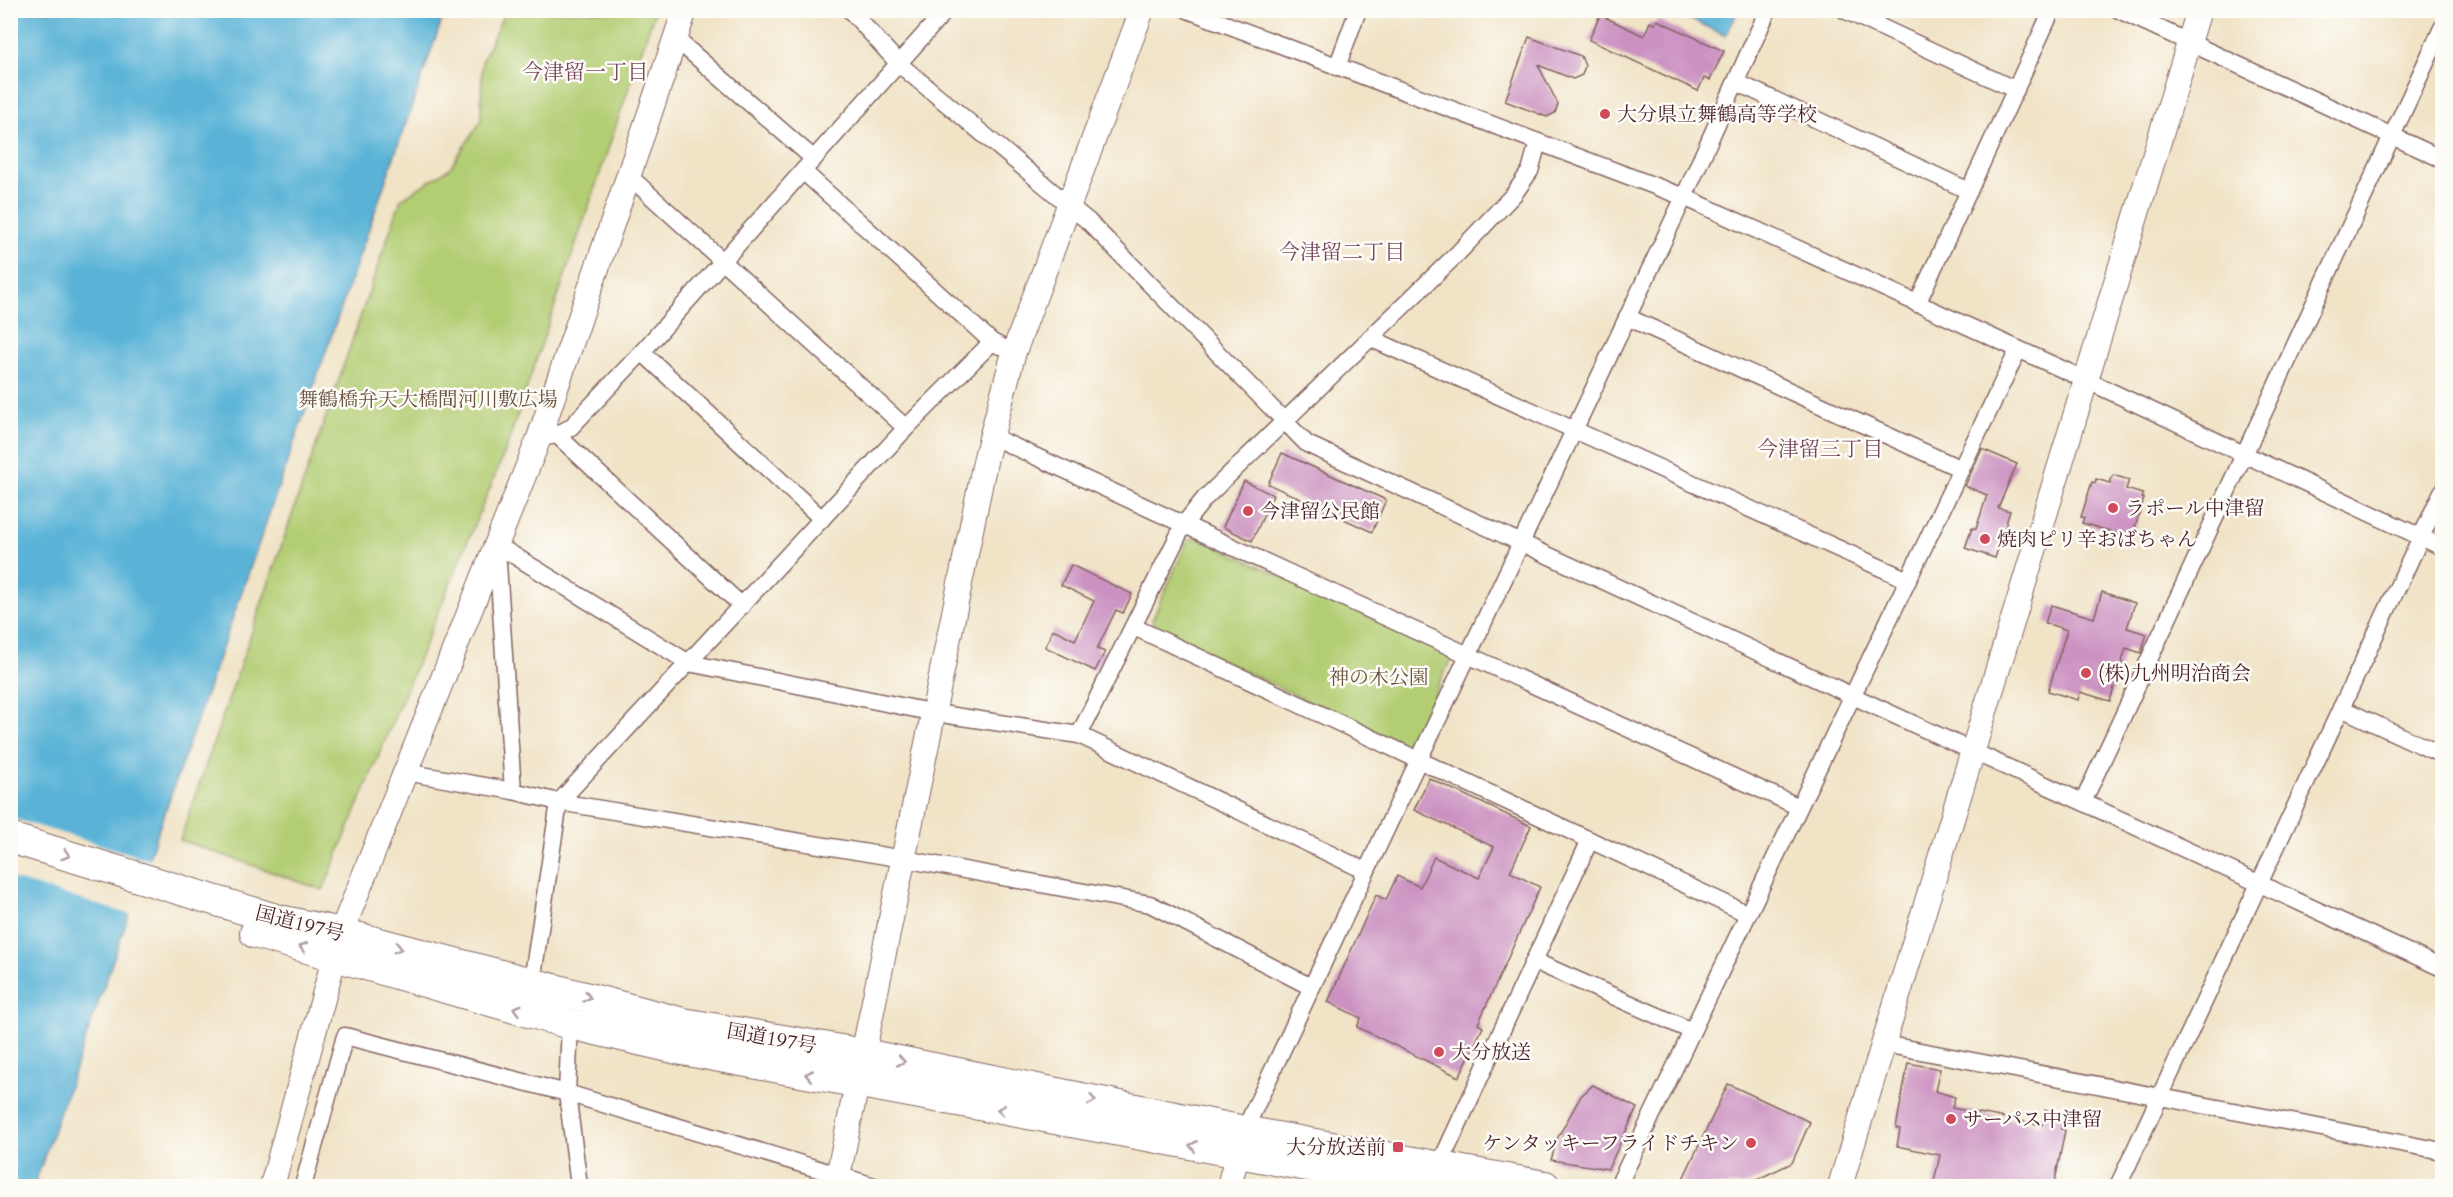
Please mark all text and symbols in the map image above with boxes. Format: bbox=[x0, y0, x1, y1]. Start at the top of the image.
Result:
district label: 今津留一丁目 bbox=[522, 58, 648, 87]
place label: 大分県立舞鶴高等学校 bbox=[1617, 101, 1817, 128]
marker: 大分県立舞鶴高等学校 bbox=[1598, 107, 1612, 121]
district label: 今津留二丁目 bbox=[1279, 238, 1405, 267]
park label: 舞鶴橋弁天大橋間河川敷広場 bbox=[298, 386, 558, 413]
district label: 今津留三丁目 bbox=[1757, 435, 1883, 464]
place label: ラポール中津留 bbox=[2125, 495, 2265, 522]
place label: 今津留公民館 bbox=[1260, 498, 1380, 525]
marker: ラポール中津留 bbox=[2106, 501, 2120, 515]
marker: 今津留公民館 bbox=[1241, 504, 1255, 518]
place label: 焼肉ピリ辛おばちゃん bbox=[1997, 526, 2197, 553]
marker: 焼肉ピリ辛おばちゃん bbox=[1978, 532, 1992, 546]
place label: (株)九州明治商会 bbox=[2098, 660, 2251, 687]
park label: 神の木公園 bbox=[1329, 664, 1429, 691]
marker: (株)九州明治商会 bbox=[2079, 666, 2093, 680]
one-way arrow bbox=[61, 848, 71, 860]
street label: 国道197号 bbox=[253, 899, 347, 948]
one-way arrow bbox=[393, 940, 403, 953]
one-way arrow bbox=[299, 942, 309, 954]
one-way arrow bbox=[581, 990, 592, 1002]
one-way arrow bbox=[512, 1004, 523, 1016]
street label: 国道197号 bbox=[725, 1017, 819, 1060]
place label: 大分放送 bbox=[1451, 1039, 1531, 1066]
marker: 大分放送 bbox=[1432, 1045, 1446, 1059]
one-way arrow bbox=[896, 1054, 906, 1067]
one-way arrow bbox=[805, 1069, 815, 1082]
one-way arrow bbox=[1087, 1093, 1097, 1106]
one-way arrow bbox=[996, 1104, 1006, 1117]
place label: サーパス中津留 bbox=[1963, 1106, 2102, 1133]
marker: サーパス中津留 bbox=[1944, 1112, 1958, 1126]
place label: ケンタッキーフライドチキン bbox=[1483, 1130, 1739, 1157]
place label: 大分放送前 bbox=[1286, 1134, 1386, 1161]
marker: ケンタッキーフライドチキン bbox=[1744, 1136, 1758, 1150]
one-way arrow bbox=[1188, 1140, 1198, 1153]
marker: 大分放送前 bbox=[1391, 1140, 1405, 1154]

